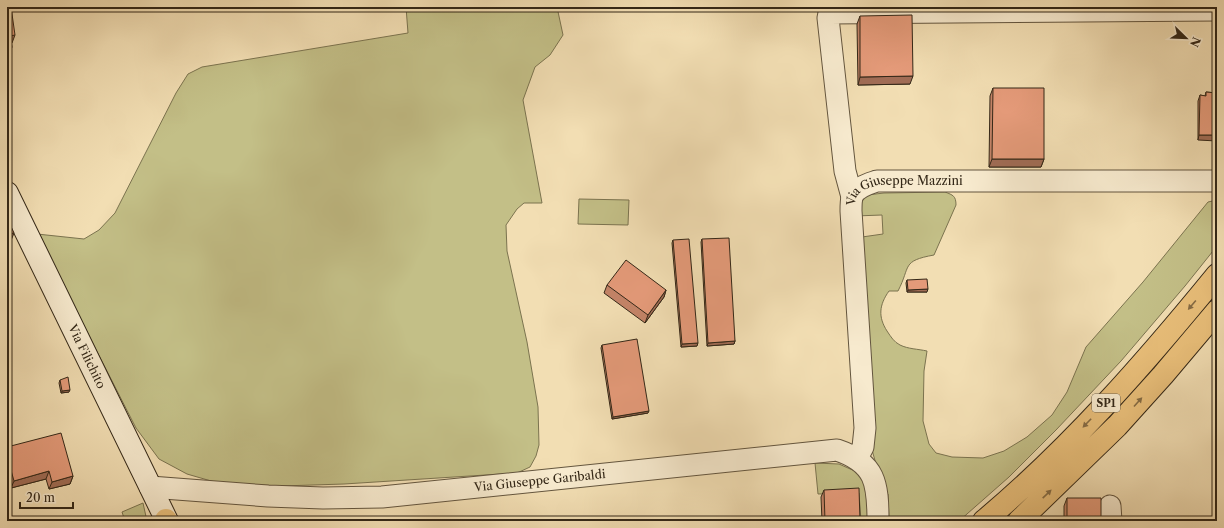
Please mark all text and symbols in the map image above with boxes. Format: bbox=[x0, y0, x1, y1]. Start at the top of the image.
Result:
north arrow bbox=[1166, 18, 1206, 58]
text: N bbox=[1187, 35, 1204, 49]
street label: Via Giuseppe Mazzini bbox=[843, 172, 963, 207]
one-way arrow bbox=[1188, 299, 1197, 310]
street label: Via Filichito bbox=[65, 321, 109, 391]
road number: SP1 bbox=[1092, 394, 1120, 412]
one-way arrow bbox=[1134, 396, 1143, 407]
one-way arrow bbox=[1082, 418, 1092, 428]
street label: Via Giuseppe Garibaldi bbox=[472, 466, 607, 495]
scale bar bbox=[20, 484, 73, 510]
one-way arrow bbox=[1042, 489, 1052, 499]
text: 20 m bbox=[26, 490, 55, 505]

